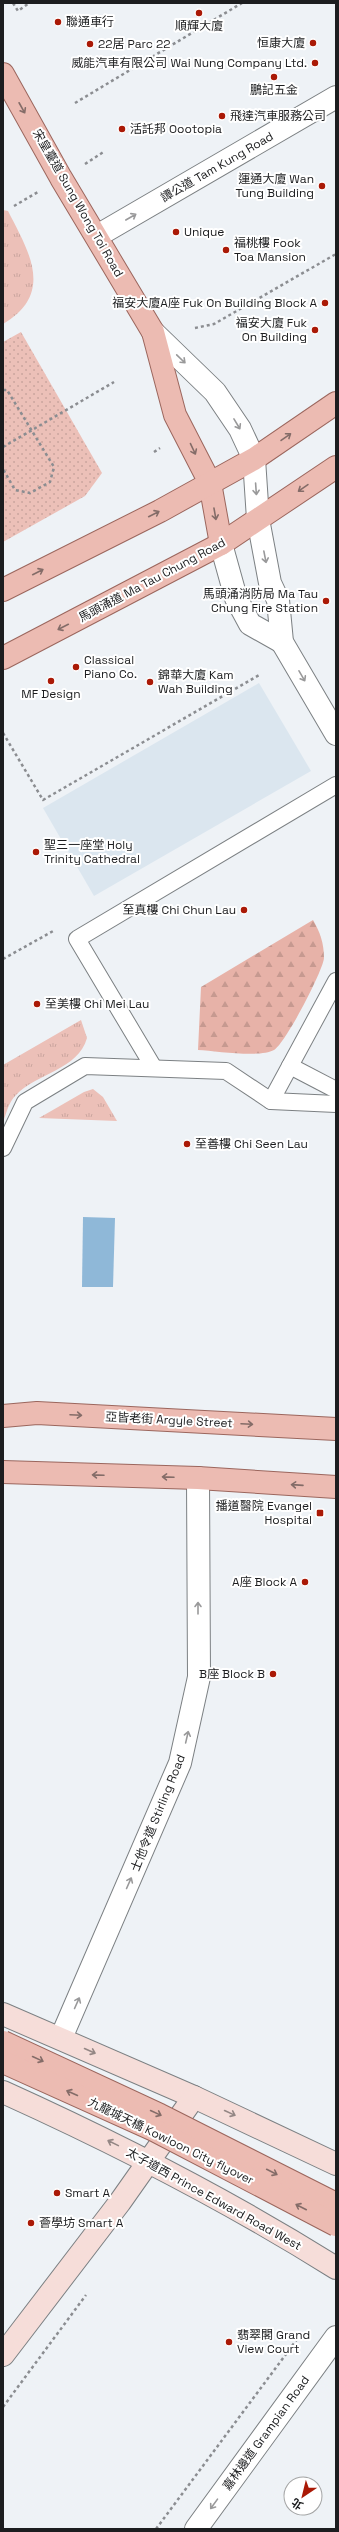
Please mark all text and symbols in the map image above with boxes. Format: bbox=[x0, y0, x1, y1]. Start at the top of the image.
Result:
marker: 順輝大廈 bbox=[194, 8, 204, 18]
place label: 聯通車行 bbox=[66, 14, 114, 30]
marker: 聯通車行 bbox=[53, 17, 63, 27]
place label: 順輝大廈 bbox=[175, 18, 223, 34]
place label: 恒康大廈 bbox=[257, 35, 305, 51]
place label: 22居 Parc 22 bbox=[98, 36, 171, 52]
marker: 恒康大廈 bbox=[308, 38, 318, 48]
marker: 22居 Parc 22 bbox=[85, 39, 95, 49]
place label: 威能汽車有限公司 Wai Nung Company Ltd. bbox=[71, 55, 307, 71]
marker: 威能汽車有限公司 Wai Nung Company Ltd. bbox=[310, 58, 320, 68]
marker: 鵬記五金 bbox=[269, 72, 279, 82]
place label: 鵬記五金 bbox=[250, 82, 298, 98]
one-way arrow bbox=[19, 101, 26, 113]
place label: 飛達汽車服務公司 bbox=[230, 108, 326, 124]
marker: 飛達汽車服務公司 bbox=[217, 111, 227, 121]
place label: 活託邦 Oootopia bbox=[130, 121, 222, 137]
marker: 活託邦 Oootopia bbox=[117, 124, 127, 134]
street label: 宋皇臺道 Sung Wong Toi Road bbox=[29, 126, 127, 280]
street label: 譚公道 Tam Kung Road bbox=[158, 128, 276, 206]
place label: 運通大廈 Wan Tung Building bbox=[235, 171, 314, 201]
marker: 運通大廈 Wan Tung Building bbox=[317, 181, 327, 191]
one-way arrow bbox=[125, 212, 137, 220]
place label: Unique bbox=[184, 224, 224, 240]
marker: Unique bbox=[171, 227, 181, 237]
place label: 福桃樓 Fook Toa Mansion bbox=[234, 235, 306, 265]
marker: 福桃樓 Fook Toa Mansion bbox=[221, 245, 231, 255]
place label: 福安大廈A座 Fuk On Building Block A bbox=[112, 295, 317, 311]
marker: 福安大廈A座 Fuk On Building Block A bbox=[320, 298, 330, 308]
place label: 福安大廈 Fuk On Building bbox=[236, 315, 308, 345]
marker: 福安大廈 Fuk On Building bbox=[310, 325, 320, 335]
one-way arrow bbox=[176, 354, 186, 364]
one-way arrow bbox=[233, 418, 241, 430]
one-way arrow bbox=[280, 433, 291, 441]
one-way arrow bbox=[190, 443, 197, 455]
one-way arrow bbox=[252, 482, 259, 495]
one-way arrow bbox=[298, 484, 309, 492]
one-way arrow bbox=[212, 507, 220, 520]
one-way arrow bbox=[148, 510, 160, 517]
street label: 馬頭涌道 Ma Tau Chung Road bbox=[76, 534, 228, 626]
one-way arrow bbox=[261, 551, 269, 564]
one-way arrow bbox=[32, 568, 44, 576]
place label: 馬頭涌消防局 Ma Tau Chung Fire Station bbox=[203, 586, 318, 616]
marker: 馬頭涌消防局 Ma Tau Chung Fire Station bbox=[321, 596, 331, 606]
one-way arrow bbox=[57, 624, 69, 632]
place label: Classical Piano Co. bbox=[84, 652, 137, 682]
marker: Classical Piano Co. bbox=[71, 662, 81, 672]
place label: 錦華大廈 Kam Wah Building bbox=[158, 667, 234, 697]
one-way arrow bbox=[298, 669, 306, 681]
marker: MF Design bbox=[46, 676, 56, 686]
marker: 錦華大廈 Kam Wah Building bbox=[145, 677, 155, 687]
place label: MF Design bbox=[21, 686, 81, 702]
place label: 聖三一座堂 Holy Trinity Cathedral bbox=[44, 837, 140, 867]
marker: 聖三一座堂 Holy Trinity Cathedral bbox=[31, 847, 41, 857]
place label: 至真樓 Chi Chun Lau bbox=[122, 902, 236, 918]
marker: 至真樓 Chi Chun Lau bbox=[239, 905, 249, 915]
place label: 至美樓 Chi Mei Lau bbox=[45, 996, 149, 1012]
marker: 至美樓 Chi Mei Lau bbox=[32, 999, 42, 1009]
place label: 至善樓 Chi Seen Lau bbox=[195, 1136, 308, 1152]
marker: 至善樓 Chi Seen Lau bbox=[182, 1139, 192, 1149]
street label: 亞皆老街 Argyle Street bbox=[105, 1409, 233, 1431]
one-way arrow bbox=[69, 1411, 82, 1418]
one-way arrow bbox=[240, 1421, 253, 1428]
one-way arrow bbox=[92, 1471, 105, 1478]
one-way arrow bbox=[162, 1473, 175, 1480]
one-way arrow bbox=[291, 1481, 304, 1488]
place label: 播道醫院 Evangel Hospital bbox=[216, 1498, 312, 1528]
marker: 播道醫院 Evangel Hospital bbox=[315, 1508, 325, 1518]
place label: A座 Block A bbox=[232, 1574, 297, 1590]
marker: A座 Block A bbox=[300, 1577, 310, 1587]
one-way arrow bbox=[194, 1602, 202, 1615]
place label: B座 Block B bbox=[199, 1666, 265, 1682]
marker: B座 Block B bbox=[268, 1669, 278, 1679]
one-way arrow bbox=[183, 1731, 191, 1744]
street label: 士他令道 Stirling Road bbox=[127, 1752, 189, 1874]
one-way arrow bbox=[126, 1878, 133, 1890]
one-way arrow bbox=[74, 1997, 81, 2009]
one-way arrow bbox=[84, 2048, 96, 2055]
one-way arrow bbox=[32, 2056, 44, 2063]
one-way arrow bbox=[66, 2089, 78, 2096]
street label: 九龍城天橋 Kowloon City flyover bbox=[86, 2094, 257, 2188]
one-way arrow bbox=[150, 2110, 162, 2117]
one-way arrow bbox=[223, 2110, 235, 2117]
one-way arrow bbox=[107, 2139, 119, 2146]
street label: 太子道西 Prince Edward Road West bbox=[123, 2144, 305, 2254]
one-way arrow bbox=[266, 2169, 278, 2176]
place label: Smart A bbox=[65, 2185, 111, 2201]
marker: Smart A bbox=[52, 2188, 62, 2198]
one-way arrow bbox=[296, 2203, 308, 2210]
place label: 薈學坊 Smart A bbox=[39, 2215, 124, 2231]
marker: 薈學坊 Smart A bbox=[26, 2218, 36, 2228]
place label: 翡翠閣 Grand View Court bbox=[237, 2327, 310, 2357]
marker: 翡翠閣 Grand View Court bbox=[224, 2337, 234, 2347]
street label: 嘉林邊道 Grampian Road bbox=[219, 2372, 313, 2494]
north arrow bbox=[283, 2476, 323, 2516]
text: 北 bbox=[289, 2495, 306, 2513]
one-way arrow bbox=[210, 2498, 218, 2509]

